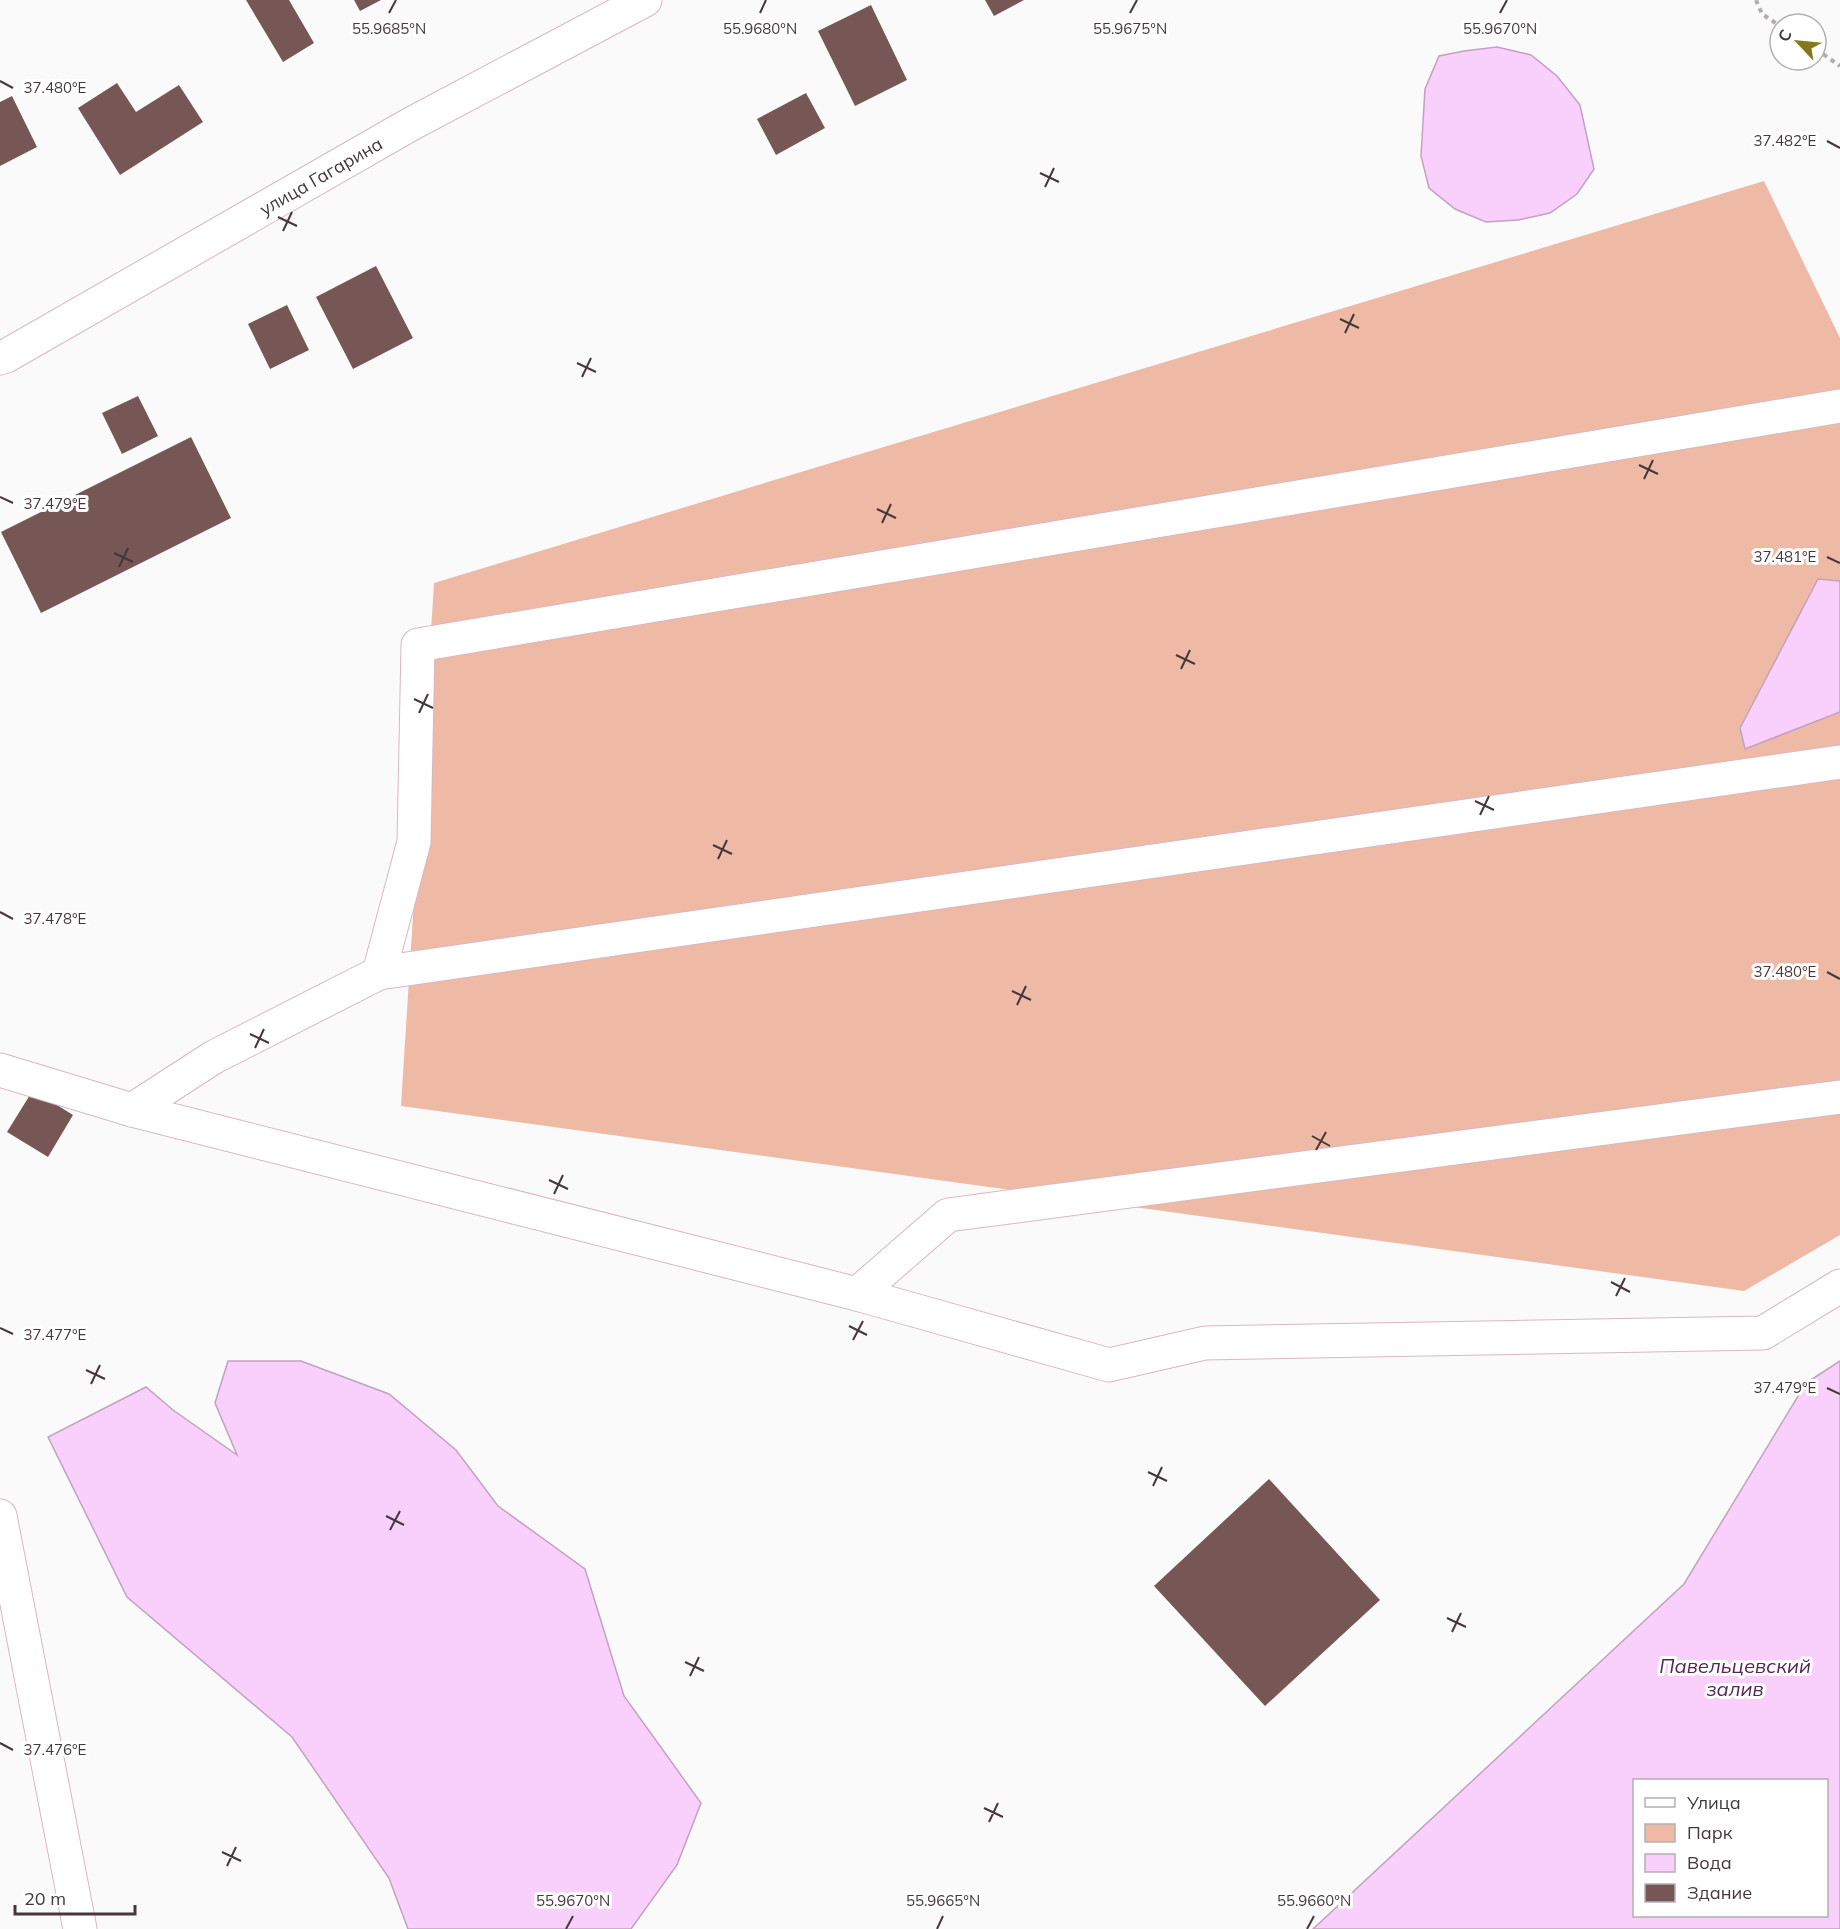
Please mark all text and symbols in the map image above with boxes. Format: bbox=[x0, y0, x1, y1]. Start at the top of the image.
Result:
north arrow bbox=[1768, 12, 1828, 72]
text: 55.9685°N bbox=[352, 19, 426, 38]
text: 55.9680°N bbox=[723, 19, 797, 38]
text: 55.9675°N bbox=[1093, 19, 1167, 38]
text: 55.9670°N bbox=[1463, 19, 1537, 38]
text: С bbox=[1773, 26, 1796, 45]
text: 37.480°E bbox=[24, 78, 87, 97]
street label: улица Гагарина bbox=[255, 131, 386, 220]
text: 37.482°E bbox=[1754, 131, 1817, 150]
text: 37.479°E bbox=[24, 494, 87, 513]
text: 37.481°E bbox=[1754, 547, 1817, 566]
text: 37.478°E bbox=[24, 909, 87, 928]
text: 37.480°E bbox=[1754, 962, 1817, 981]
text: 37.477°E bbox=[24, 1325, 87, 1344]
text: 37.479°E bbox=[1754, 1378, 1817, 1397]
water label: Павельцевский залив bbox=[1659, 1653, 1811, 1701]
text: 37.476°E bbox=[24, 1740, 87, 1759]
legend bbox=[1633, 1779, 1828, 1917]
text: Улица bbox=[1686, 1791, 1741, 1814]
text: Парк bbox=[1687, 1821, 1733, 1844]
text: Вода bbox=[1687, 1851, 1732, 1874]
scale bar bbox=[15, 1878, 135, 1916]
text: Здание bbox=[1687, 1881, 1752, 1904]
text: 20 m bbox=[24, 1887, 66, 1910]
text: 55.9670°N bbox=[536, 1891, 610, 1910]
text: 55.9665°N bbox=[906, 1891, 980, 1910]
text: 55.9660°N bbox=[1277, 1891, 1351, 1910]

